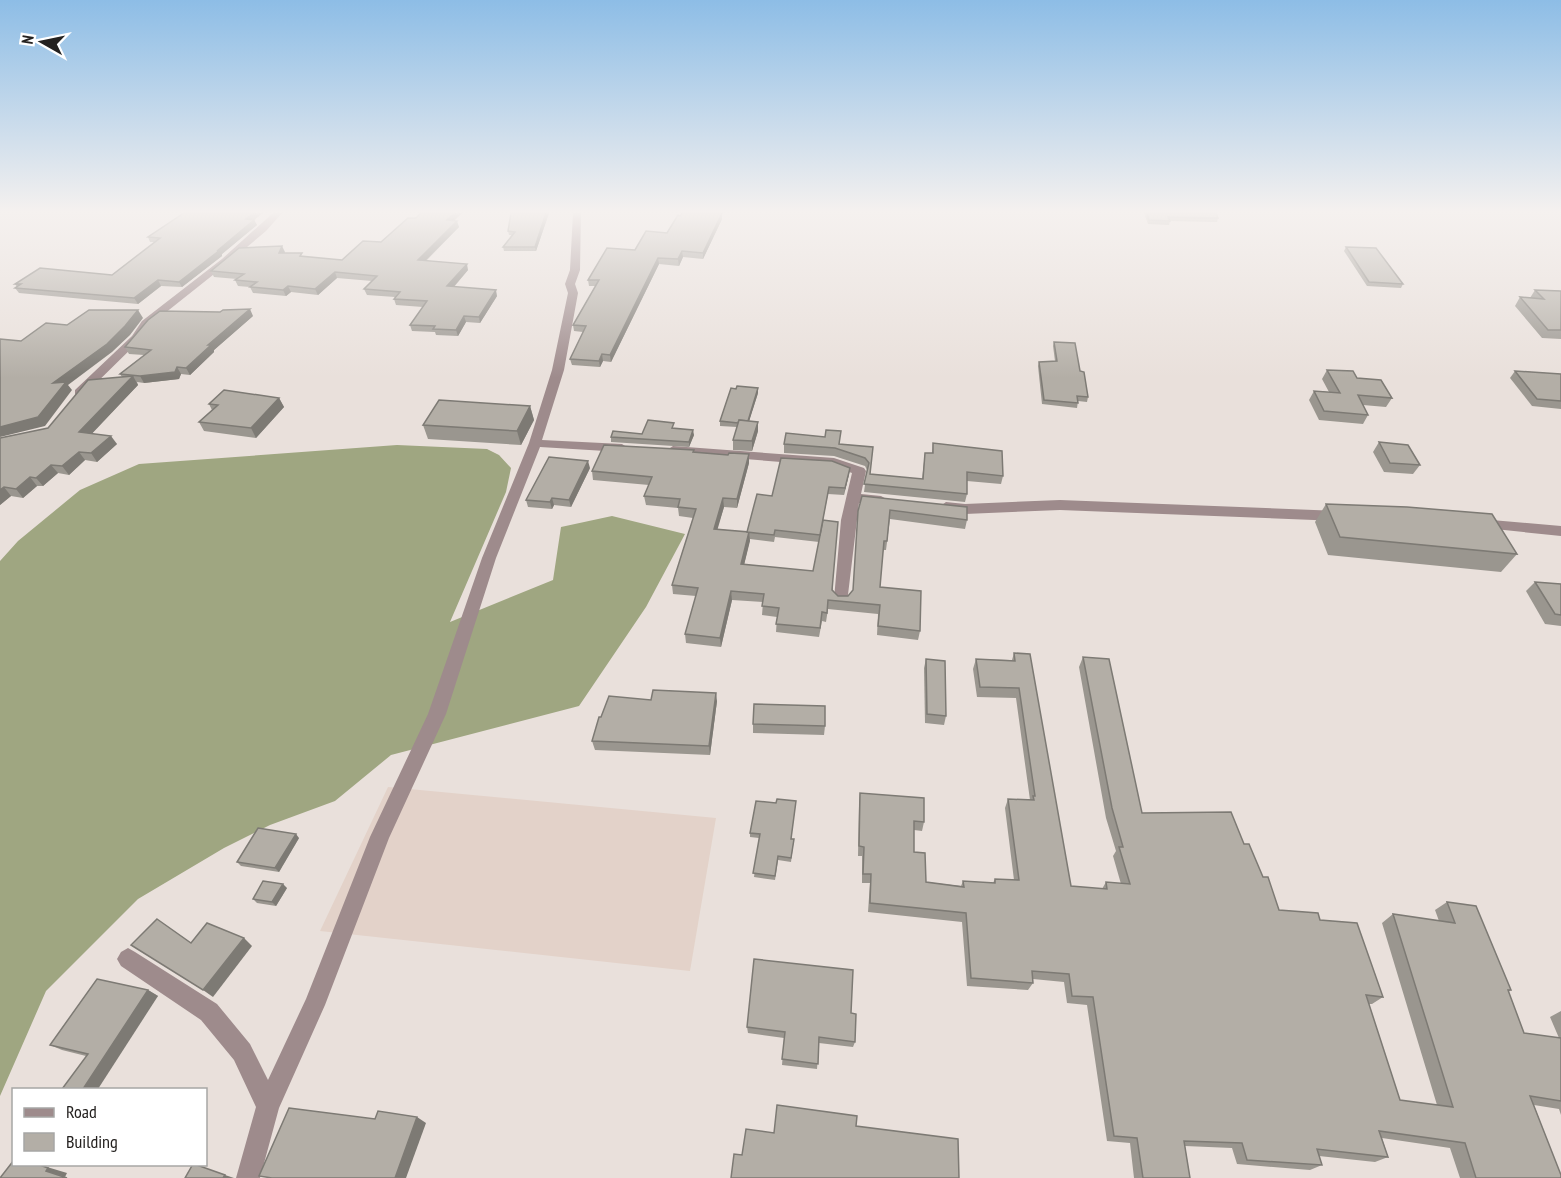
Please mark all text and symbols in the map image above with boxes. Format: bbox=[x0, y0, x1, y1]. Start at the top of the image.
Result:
north arrow bbox=[12, 12, 72, 72]
text: N bbox=[17, 34, 38, 45]
legend bbox=[12, 1088, 207, 1166]
text: Road bbox=[66, 1100, 97, 1123]
text: Building bbox=[66, 1130, 118, 1153]

